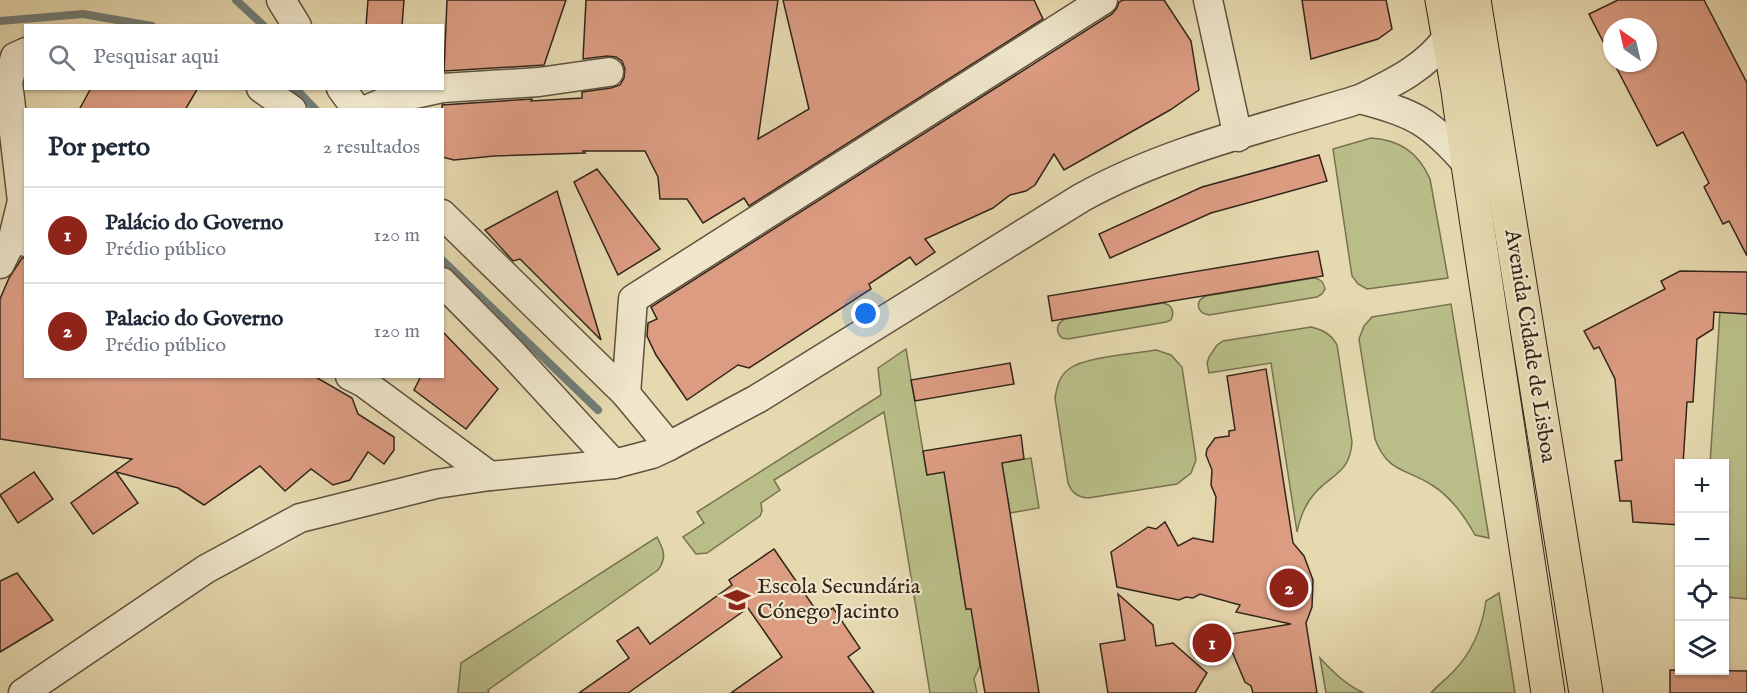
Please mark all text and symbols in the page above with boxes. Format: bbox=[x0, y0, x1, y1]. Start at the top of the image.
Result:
north arrow bbox=[1603, 18, 1657, 72]
search box bbox=[24, 24, 444, 90]
icon: search bbox=[45, 41, 78, 74]
text: Pesquisar aqui bbox=[93, 43, 219, 71]
text: Por perto bbox=[48, 131, 150, 164]
text: 2 resultados bbox=[323, 135, 420, 160]
text: Palácio do Governo bbox=[105, 209, 283, 237]
text: 1 bbox=[64, 223, 71, 248]
text: 120 m bbox=[374, 223, 420, 248]
street label: Avenida Cidade de Lisboa bbox=[1498, 226, 1562, 465]
text: Prédio público bbox=[105, 237, 226, 262]
your location bbox=[851, 299, 880, 328]
text: Palacio do Governo bbox=[105, 305, 283, 333]
text: 2 bbox=[63, 319, 72, 344]
text: 120 m bbox=[374, 319, 420, 344]
text: Prédio público bbox=[105, 333, 226, 358]
map controls bbox=[1675, 459, 1729, 675]
button: + bbox=[1675, 459, 1729, 513]
button: − bbox=[1675, 513, 1729, 567]
pin: 2 bbox=[1270, 566, 1308, 610]
button: locate bbox=[1675, 567, 1729, 621]
place label: Escola Secundária Cónego Jacinto bbox=[757, 573, 921, 626]
school or university icon: Escola Secundária Cónego Jacinto bbox=[722, 585, 752, 615]
pin: 1 bbox=[1192, 620, 1232, 666]
button: layers bbox=[1675, 621, 1729, 675]

